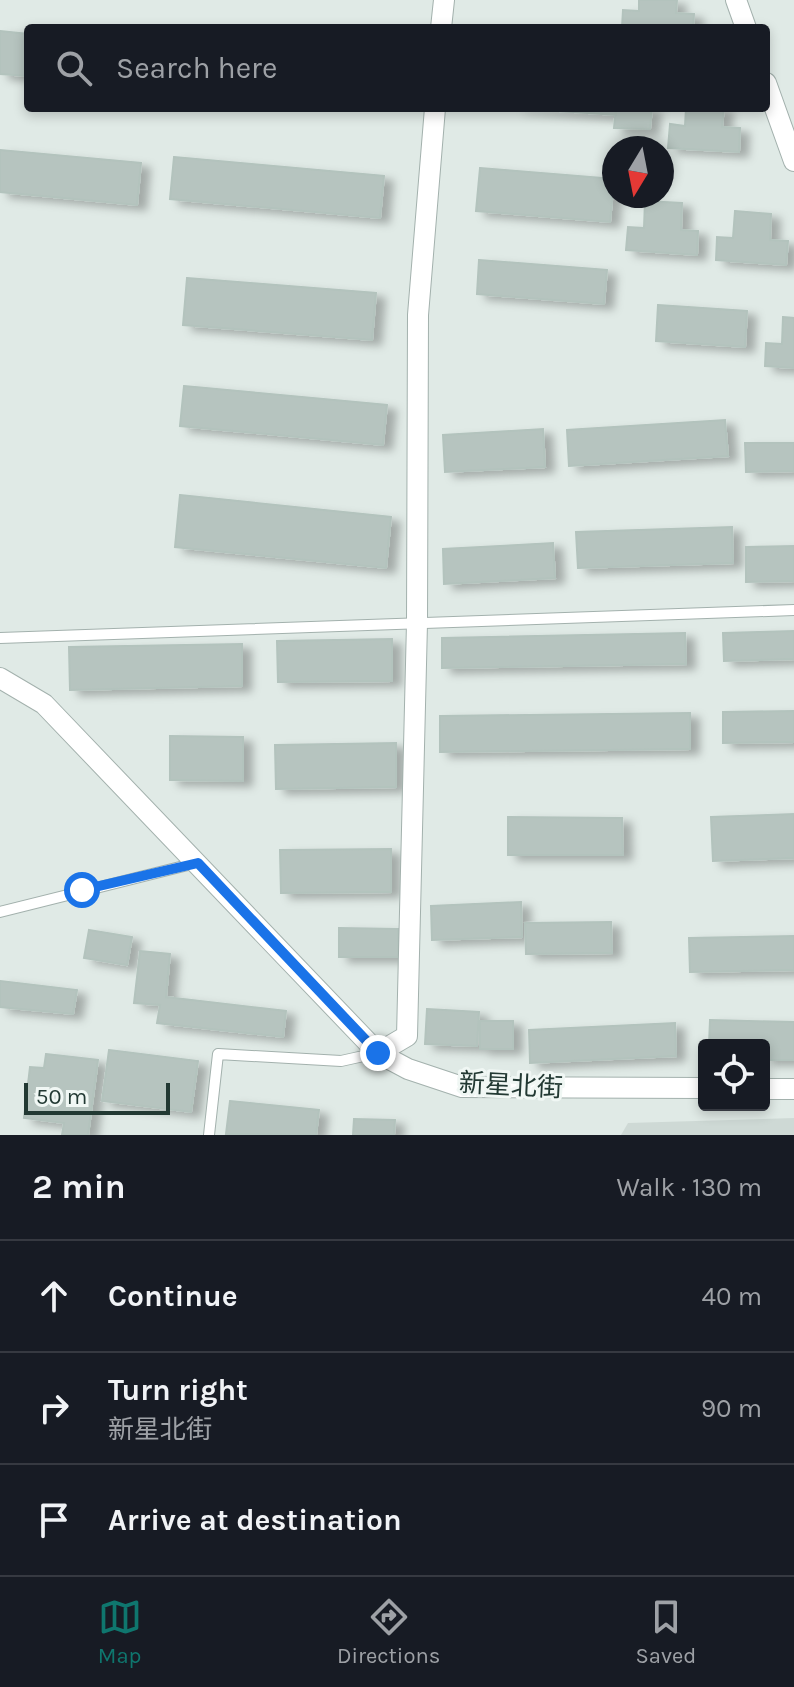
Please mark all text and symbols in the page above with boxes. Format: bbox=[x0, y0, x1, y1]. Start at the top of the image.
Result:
search box bbox=[24, 24, 770, 112]
icon: search bbox=[52, 46, 96, 90]
text: Search here bbox=[116, 50, 277, 86]
north arrow bbox=[602, 136, 674, 208]
route start bbox=[64, 872, 100, 908]
route end bbox=[360, 1035, 396, 1071]
map controls bbox=[698, 1039, 770, 1111]
button: locate bbox=[698, 1039, 770, 1111]
street label: 新星北街 bbox=[458, 1067, 564, 1104]
scale bar bbox=[24, 1079, 170, 1115]
text: 50 m bbox=[36, 1084, 87, 1110]
text: 2 min bbox=[32, 1167, 126, 1207]
text: Walk · 130 m bbox=[616, 1172, 762, 1203]
icon: ahead bbox=[32, 1274, 76, 1318]
text: Continue bbox=[108, 1278, 238, 1314]
text: 40 m bbox=[702, 1281, 762, 1312]
text: Turn right bbox=[108, 1372, 248, 1408]
icon: right bbox=[32, 1386, 76, 1430]
text: 90 m bbox=[701, 1393, 762, 1424]
text: 新星北街 bbox=[108, 1414, 212, 1445]
icon: arrive bbox=[32, 1498, 76, 1542]
text: Arrive at destination bbox=[108, 1502, 402, 1538]
tab: Map bbox=[98, 1595, 142, 1669]
tab: Directions bbox=[337, 1595, 440, 1669]
tab: Saved bbox=[636, 1595, 696, 1669]

